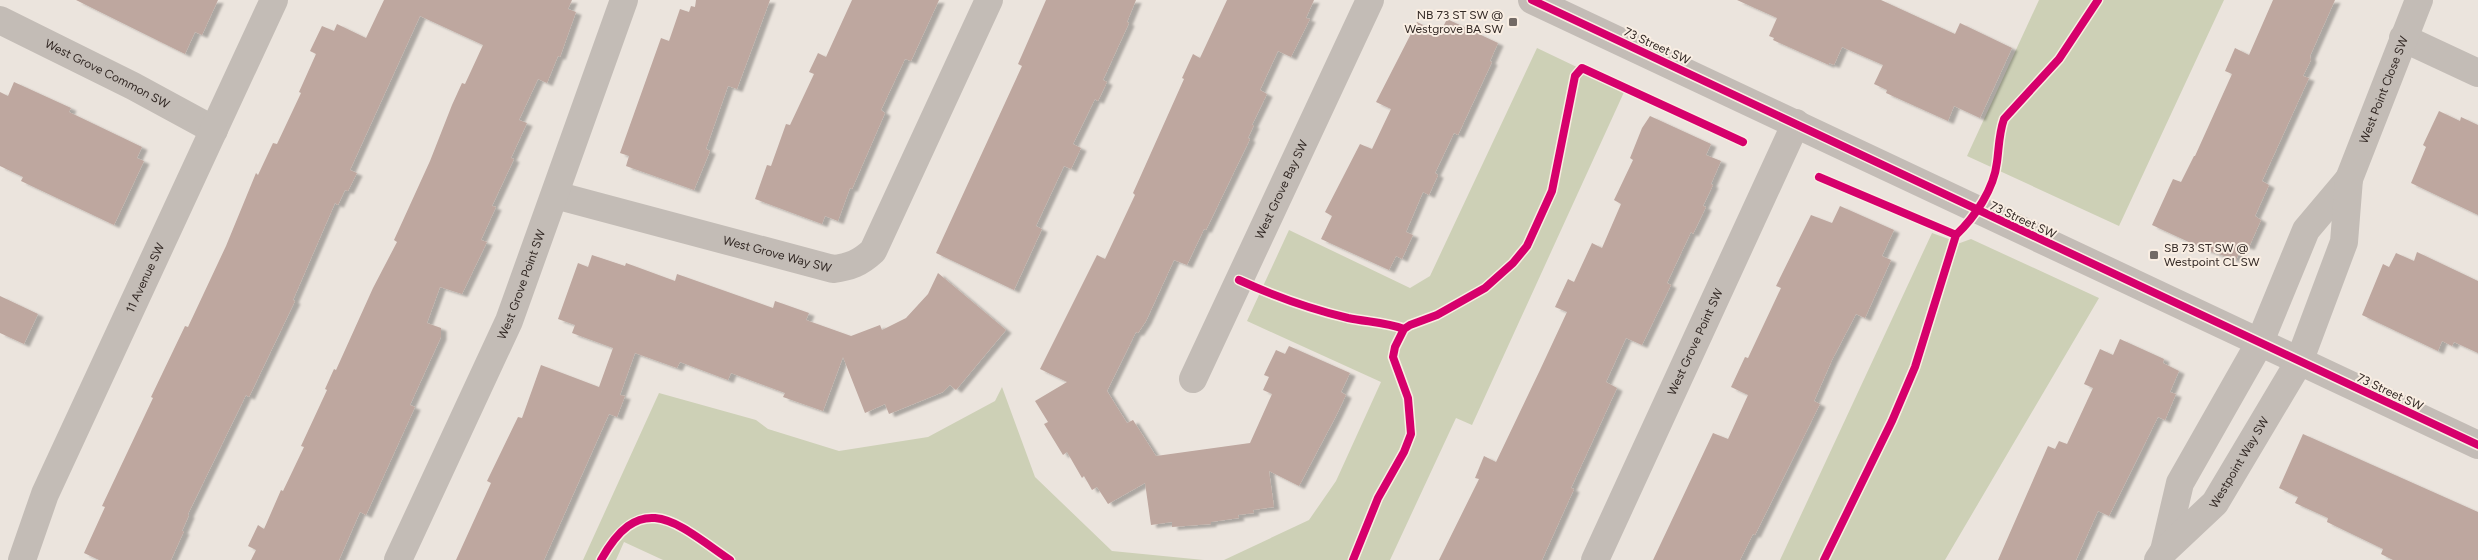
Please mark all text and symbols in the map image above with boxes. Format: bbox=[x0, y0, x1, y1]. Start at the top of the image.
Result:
place label: NB 73 ST SW @ Westgrove BA SW bbox=[1404, 8, 1503, 36]
marker: NB 73 ST SW @ Westgrove BA SW bbox=[1507, 16, 1519, 28]
street label: 73 Street SW bbox=[1622, 25, 1693, 68]
street label: West Point Close SW bbox=[2357, 34, 2411, 145]
street label: West Grove Common SW bbox=[43, 36, 172, 112]
street label: West Grove Bay SW bbox=[1252, 137, 1311, 241]
street label: 73 Street SW bbox=[1988, 199, 2059, 242]
street label: West Grove Point SW bbox=[494, 227, 548, 342]
street label: West Grove Way SW bbox=[722, 233, 833, 275]
street label: 11 Avenue SW bbox=[123, 240, 168, 315]
place label: SB 73 ST SW @ Westpoint CL SW bbox=[2164, 241, 2260, 269]
marker: SB 73 ST SW @ Westpoint CL SW bbox=[2148, 249, 2160, 261]
street label: West Grove Point SW bbox=[1665, 286, 1726, 398]
street label: 73 Street SW bbox=[2355, 371, 2426, 414]
street label: Westpoint Way SW bbox=[2206, 414, 2272, 511]

